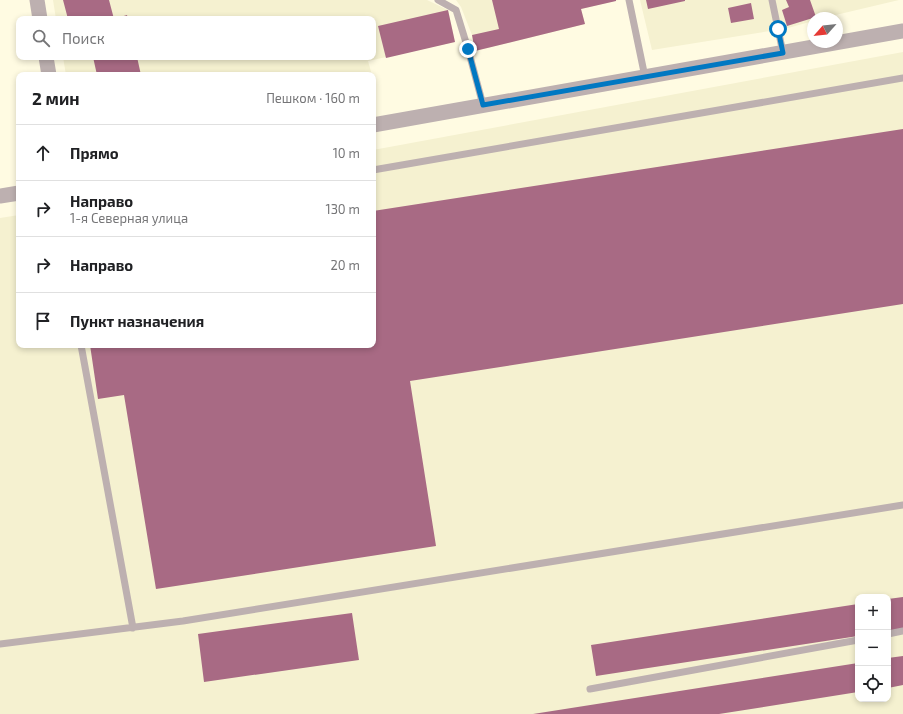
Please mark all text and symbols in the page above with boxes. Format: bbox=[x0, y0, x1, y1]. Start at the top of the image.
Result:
north arrow bbox=[807, 12, 843, 48]
search box bbox=[16, 16, 376, 60]
route start bbox=[769, 20, 787, 38]
icon: search bbox=[30, 27, 52, 49]
text: Поиск bbox=[62, 29, 105, 47]
route end bbox=[459, 40, 477, 58]
text: 2 мин bbox=[32, 88, 80, 108]
text: Пешком · 160 m bbox=[266, 90, 360, 106]
icon: ahead bbox=[32, 142, 54, 164]
text: Прямо bbox=[70, 144, 119, 162]
text: 10 m bbox=[333, 145, 360, 161]
text: Направо bbox=[70, 192, 133, 210]
icon: right bbox=[32, 198, 54, 220]
text: 130 m bbox=[325, 201, 360, 217]
text: 1-я Северная улица bbox=[70, 210, 188, 226]
icon: right bbox=[32, 254, 54, 276]
text: Направо bbox=[70, 256, 133, 274]
text: 20 m bbox=[331, 257, 360, 273]
icon: arrive bbox=[32, 310, 54, 332]
text: Пункт назначения bbox=[70, 312, 204, 330]
map controls bbox=[855, 594, 891, 702]
button: + bbox=[855, 594, 891, 630]
button: − bbox=[855, 630, 891, 666]
button: locate bbox=[855, 666, 891, 702]

